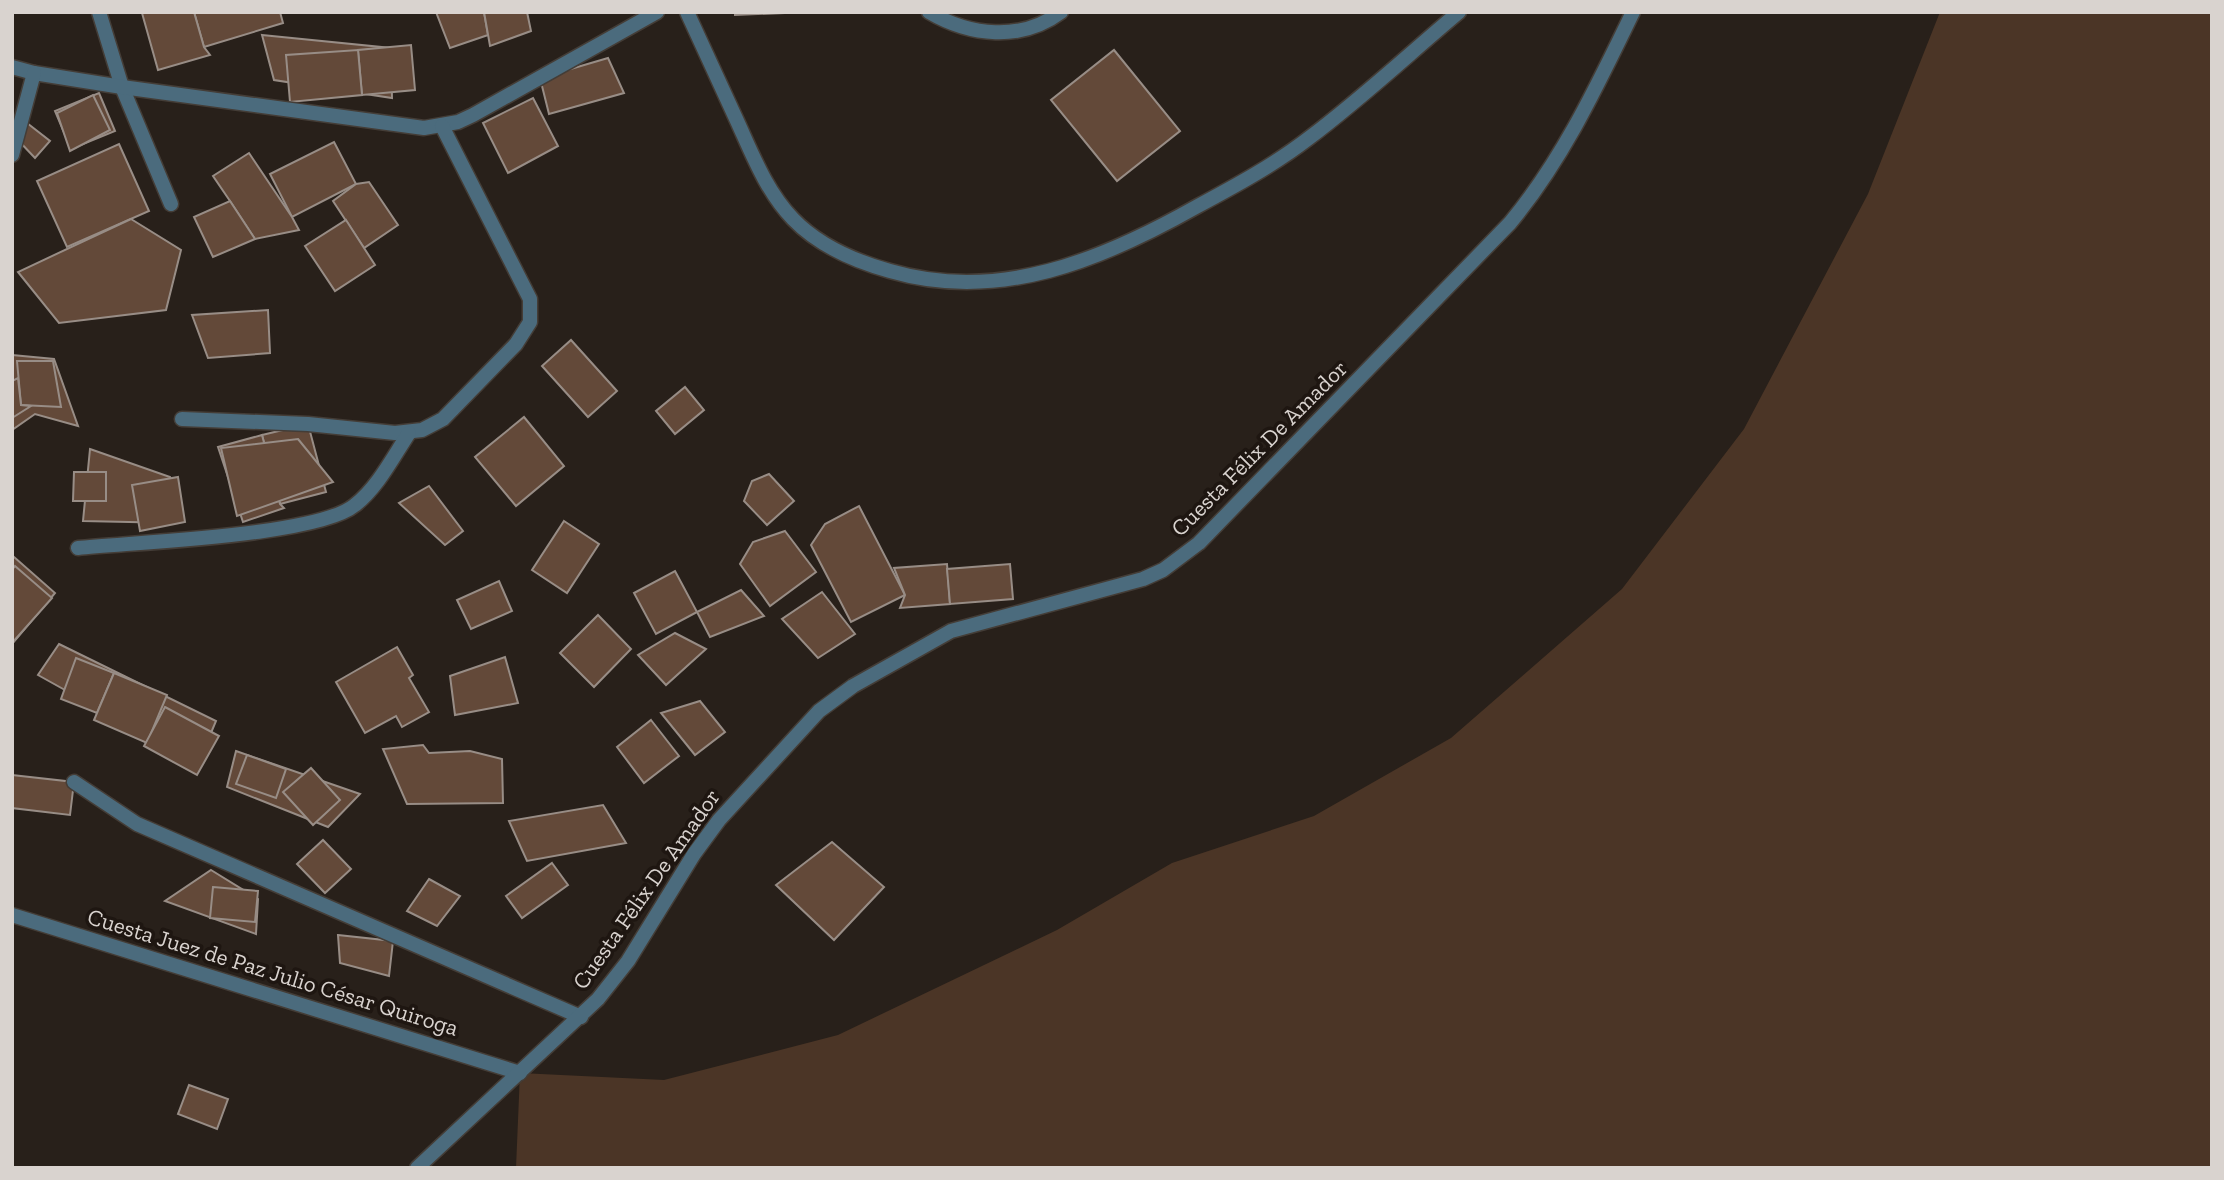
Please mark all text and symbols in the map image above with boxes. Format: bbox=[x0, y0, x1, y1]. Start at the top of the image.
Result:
street label: Cuesta Félix De Amador bbox=[1165, 354, 1353, 542]
street label: Cuesta Félix De Amador bbox=[566, 784, 726, 994]
street label: Cuesta Juez de Paz Julio César Quiroga bbox=[84, 902, 462, 1042]

